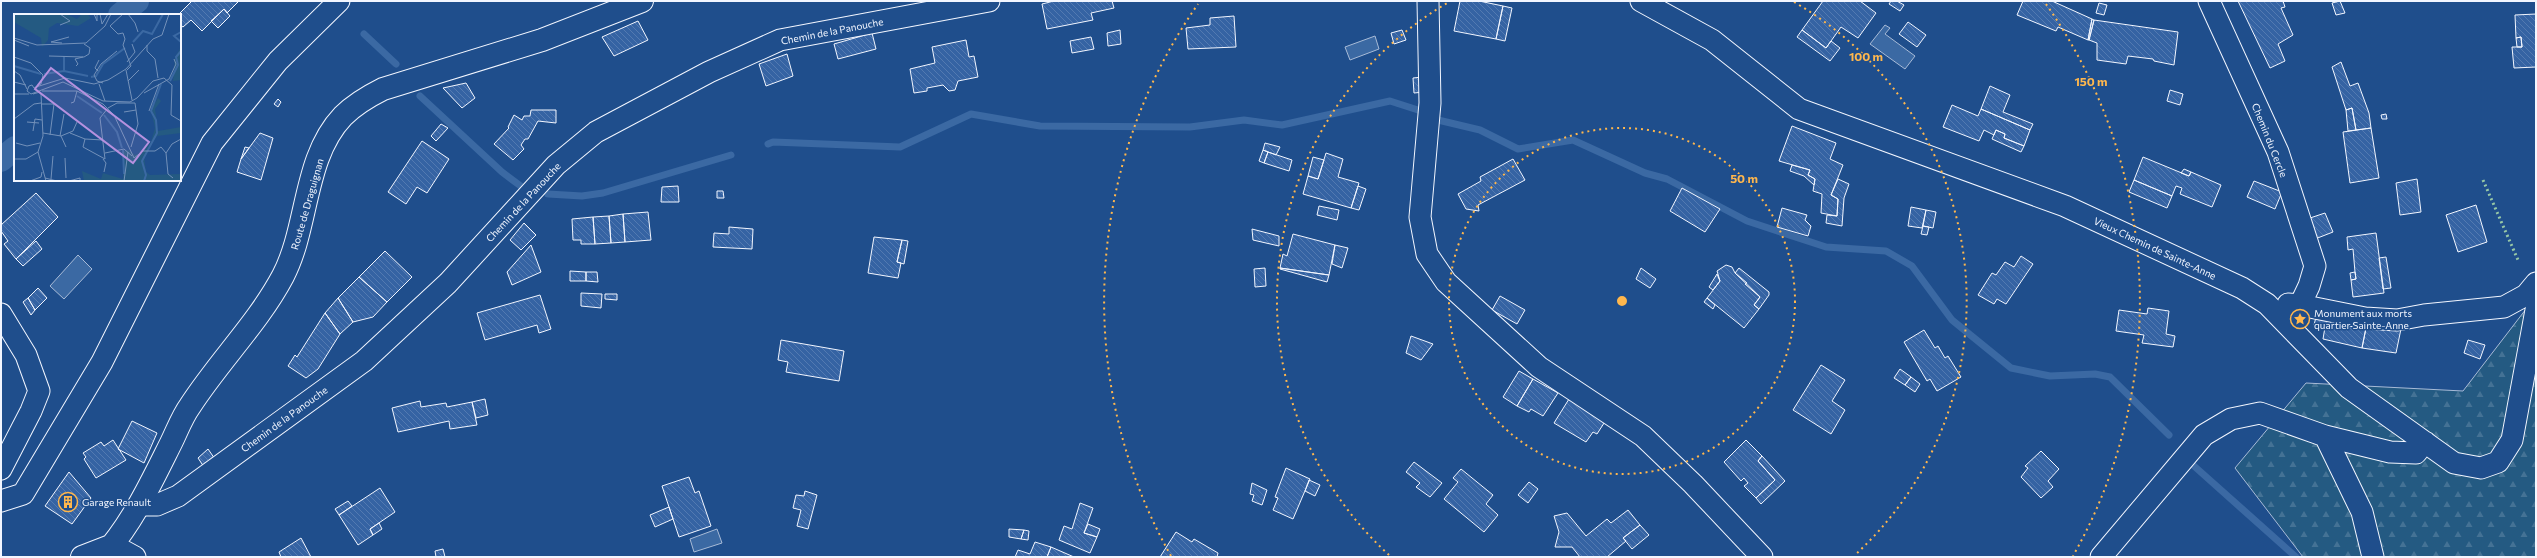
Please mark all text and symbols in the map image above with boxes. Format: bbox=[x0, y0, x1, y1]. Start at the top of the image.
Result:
inset map bbox=[14, 14, 181, 181]
street label: Chemin de la Panouche bbox=[780, 15, 884, 47]
text: 100 m bbox=[1849, 49, 1883, 63]
text: 150 m bbox=[2074, 74, 2108, 88]
street label: Chemin du Cercle bbox=[2250, 101, 2290, 179]
street label: Route de Draguignan bbox=[288, 157, 326, 251]
street label: Chemin de la Panouche bbox=[483, 160, 563, 244]
text: 50 m bbox=[1730, 171, 1758, 185]
street label: Vieux Chemin de Sainte-Anne bbox=[2092, 214, 2218, 282]
centre of rings bbox=[1615, 294, 1629, 308]
place label: Monument aux morts quartier Sainte-Anne bbox=[2314, 307, 2412, 331]
place icon: Monument aux morts quartier Sainte-Anne bbox=[2289, 308, 2311, 330]
street label: Chemin de la Panouche bbox=[238, 384, 330, 454]
building icon: Garage Renault bbox=[57, 491, 79, 513]
place label: Garage Renault bbox=[82, 496, 151, 508]

